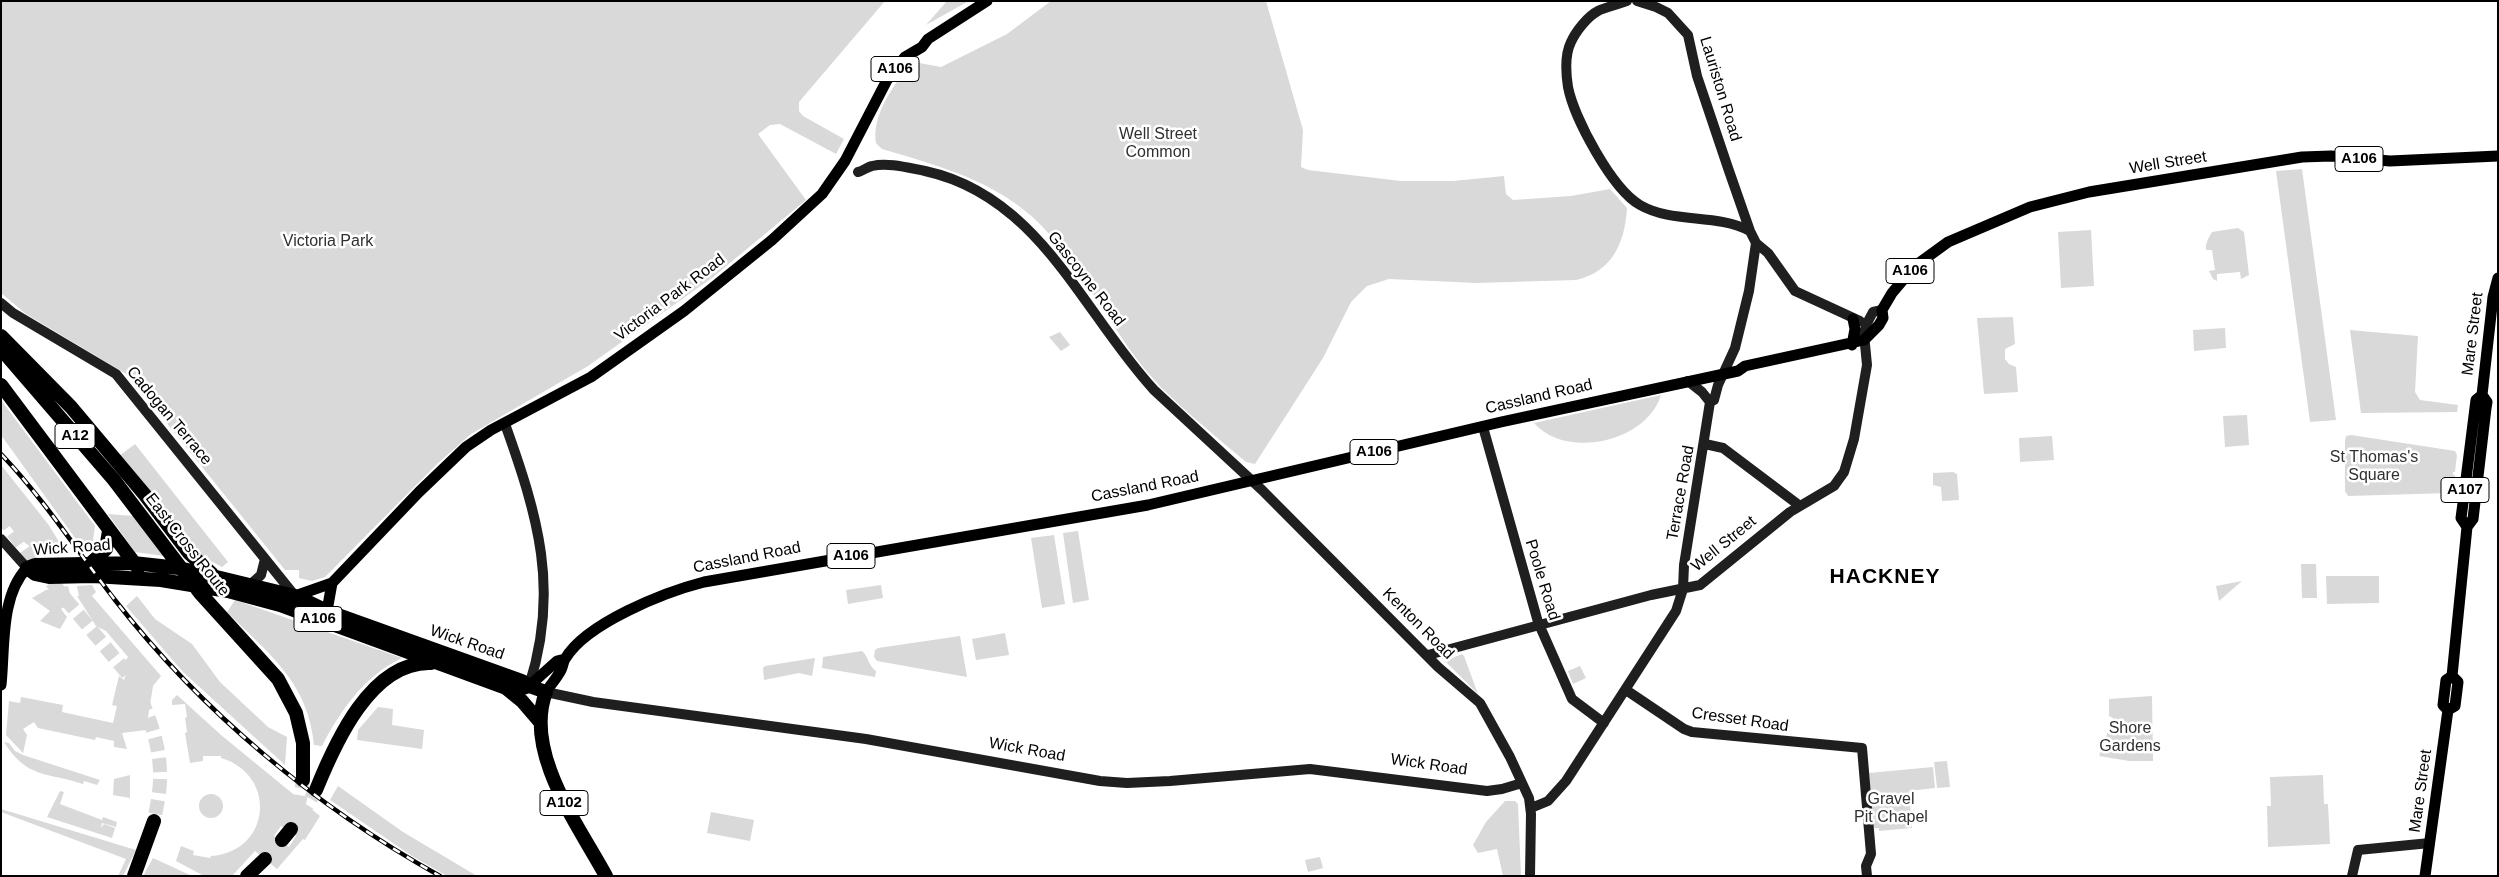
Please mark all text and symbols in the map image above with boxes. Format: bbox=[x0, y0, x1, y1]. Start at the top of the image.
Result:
street label: Lauriston Road bbox=[1695, 34, 1745, 144]
road number: A106 bbox=[871, 56, 919, 82]
park label: Well Street Common bbox=[1119, 125, 1197, 163]
road number: A106 bbox=[2335, 146, 2383, 172]
street label: Well Street bbox=[2128, 147, 2208, 179]
street label: Gascoyne Road bbox=[1043, 228, 1129, 330]
park label: Victoria Park bbox=[283, 232, 373, 252]
street label: Victoria Park Road bbox=[611, 250, 729, 346]
road number: A106 bbox=[1886, 258, 1934, 284]
street label: Mare Street bbox=[2458, 291, 2488, 377]
street label: Cadogan Terrace bbox=[122, 363, 216, 469]
street label: Cassland Road bbox=[1484, 375, 1594, 419]
road number: A12 bbox=[55, 424, 95, 448]
road number: A106 bbox=[1350, 440, 1398, 464]
street label: Terrace Road bbox=[1663, 444, 1699, 542]
park label: St Thomas's Square bbox=[2330, 448, 2418, 486]
street label: Cassland Road bbox=[1089, 467, 1201, 507]
road number: A107 bbox=[2441, 478, 2489, 502]
street label: East Cross Route bbox=[141, 490, 233, 600]
street label: Well Street bbox=[1688, 512, 1760, 576]
street label: Wick Road bbox=[33, 536, 111, 560]
street label: Poole Road bbox=[1521, 537, 1563, 623]
street label: Cassland Road bbox=[691, 538, 803, 578]
road number: A106 bbox=[827, 544, 875, 568]
district label: HACKNEY bbox=[1829, 564, 1941, 590]
street label: Kenton Road bbox=[1378, 584, 1458, 664]
road number: A106 bbox=[294, 606, 342, 632]
street label: Wick Road bbox=[427, 621, 507, 665]
street label: Cresset Road bbox=[1690, 704, 1790, 736]
park label: Shore Gardens bbox=[2099, 719, 2161, 757]
street label: Wick Road bbox=[987, 734, 1067, 766]
street label: Mare Street bbox=[2406, 748, 2436, 834]
street label: Wick Road bbox=[1389, 750, 1469, 780]
road number: A102 bbox=[540, 790, 588, 816]
park label: Gravel Pit Chapel bbox=[1854, 790, 1928, 828]

